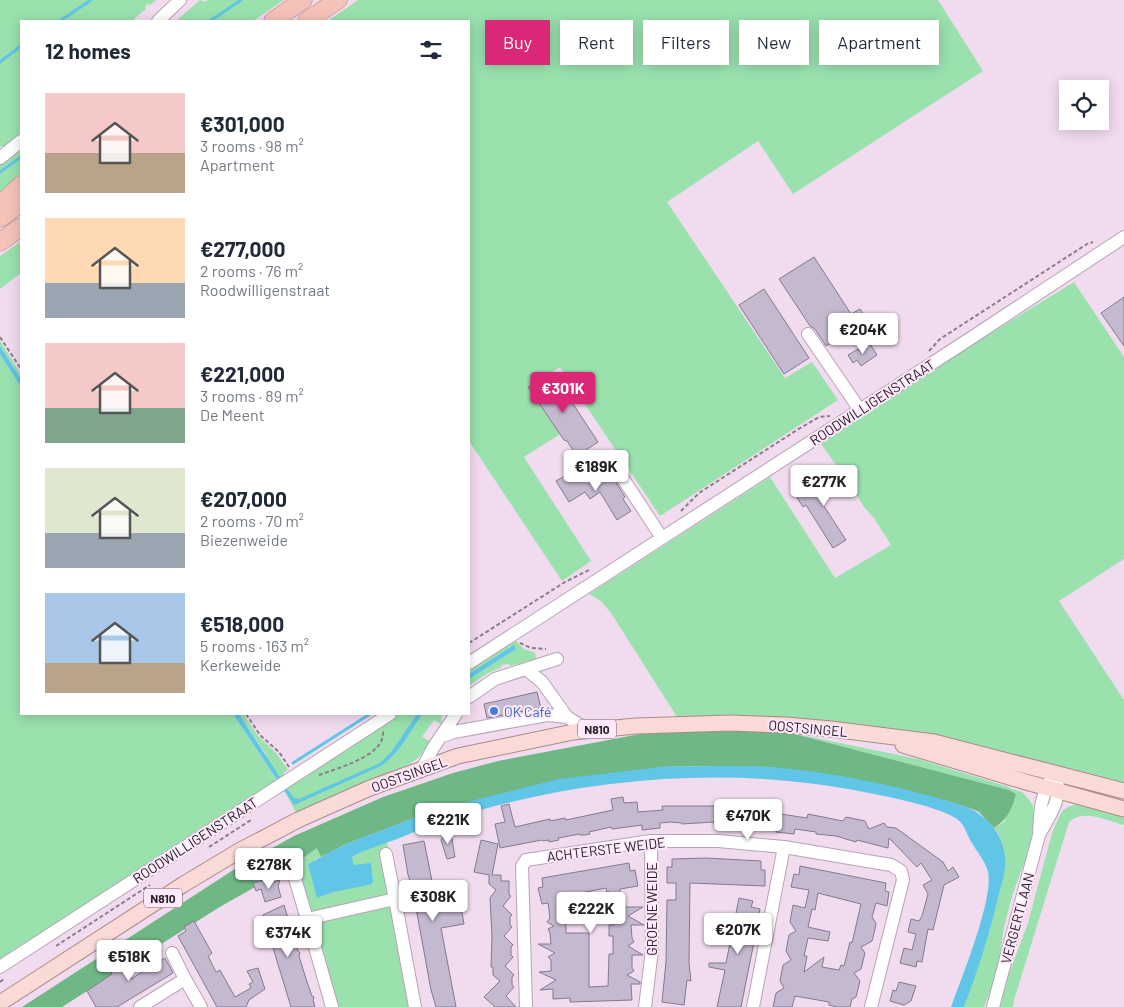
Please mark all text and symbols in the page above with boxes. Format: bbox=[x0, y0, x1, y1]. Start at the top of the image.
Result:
chip: Buy bbox=[485, 20, 550, 65]
chip: Rent bbox=[560, 20, 633, 65]
chip: Filters bbox=[643, 20, 729, 65]
chip: New bbox=[739, 20, 809, 65]
chip: Apartment bbox=[819, 20, 939, 65]
icon: filters bbox=[417, 36, 445, 64]
text: 12 homes bbox=[45, 38, 131, 63]
map controls bbox=[1059, 80, 1109, 130]
button: locate bbox=[1059, 80, 1109, 130]
text: €301,000 bbox=[200, 111, 285, 136]
icon: home bbox=[85, 113, 145, 173]
text: 3 rooms · 98 m² bbox=[200, 136, 304, 155]
text: Apartment bbox=[200, 155, 275, 174]
text: €277,000 bbox=[200, 236, 285, 261]
icon: home bbox=[85, 238, 145, 298]
text: 2 rooms · 76 m² bbox=[200, 261, 303, 280]
text: Roodwilligenstraat bbox=[200, 280, 330, 299]
pin: €204K bbox=[828, 312, 898, 355]
text: €204K bbox=[839, 319, 887, 338]
street label: ROODWILLIGENSTRAAT bbox=[806, 355, 938, 449]
text: €221,000 bbox=[200, 361, 285, 386]
icon: home bbox=[85, 363, 145, 423]
pin: €301K bbox=[528, 372, 598, 414]
text: €301K bbox=[541, 378, 585, 397]
text: 3 rooms · 89 m² bbox=[200, 386, 304, 405]
text: De Meent bbox=[200, 405, 265, 424]
pin: €189K bbox=[561, 450, 631, 492]
text: €189K bbox=[575, 456, 617, 475]
pin: €277K bbox=[789, 464, 859, 507]
text: €277K bbox=[802, 471, 847, 490]
text: €207,000 bbox=[200, 486, 287, 511]
icon: home bbox=[85, 488, 145, 548]
text: 2 rooms · 70 m² bbox=[200, 511, 304, 530]
text: Biezenweide bbox=[200, 530, 288, 549]
text: €518,000 bbox=[200, 611, 284, 636]
icon: home bbox=[85, 613, 145, 673]
text: 5 rooms · 163 m² bbox=[200, 636, 309, 655]
text: Kerkeweide bbox=[200, 655, 281, 674]
place label: OK Café bbox=[504, 703, 551, 720]
marker: OK Café bbox=[488, 705, 500, 717]
street label: OOSTSINGEL bbox=[768, 716, 848, 740]
road number: N810 bbox=[578, 720, 616, 739]
street label: OOSTSINGEL bbox=[369, 752, 449, 796]
street label: ROODWILLIGENSTRAAT bbox=[129, 793, 261, 887]
pin: €470K bbox=[713, 798, 783, 841]
pin: €221K bbox=[413, 802, 483, 845]
text: €470K bbox=[725, 805, 771, 824]
text: €221K bbox=[426, 809, 470, 828]
street label: ACHTERSTE WEIDE bbox=[546, 833, 666, 865]
pin: €278K bbox=[234, 848, 304, 890]
text: €278K bbox=[246, 854, 292, 873]
street label: GROENEWEIDE bbox=[643, 862, 660, 956]
street label: VERGERTLAAN bbox=[997, 871, 1037, 965]
pin: €308K bbox=[398, 880, 468, 922]
text: €308K bbox=[410, 886, 456, 905]
road number: N810 bbox=[144, 888, 182, 908]
pin: €222K bbox=[556, 892, 626, 934]
text: €222K bbox=[567, 898, 615, 917]
pin: €207K bbox=[703, 912, 773, 955]
pin: €374K bbox=[253, 916, 323, 958]
text: €207K bbox=[715, 919, 761, 938]
text: €374K bbox=[265, 922, 311, 941]
pin: €518K bbox=[94, 940, 164, 982]
text: €518K bbox=[108, 946, 150, 965]

